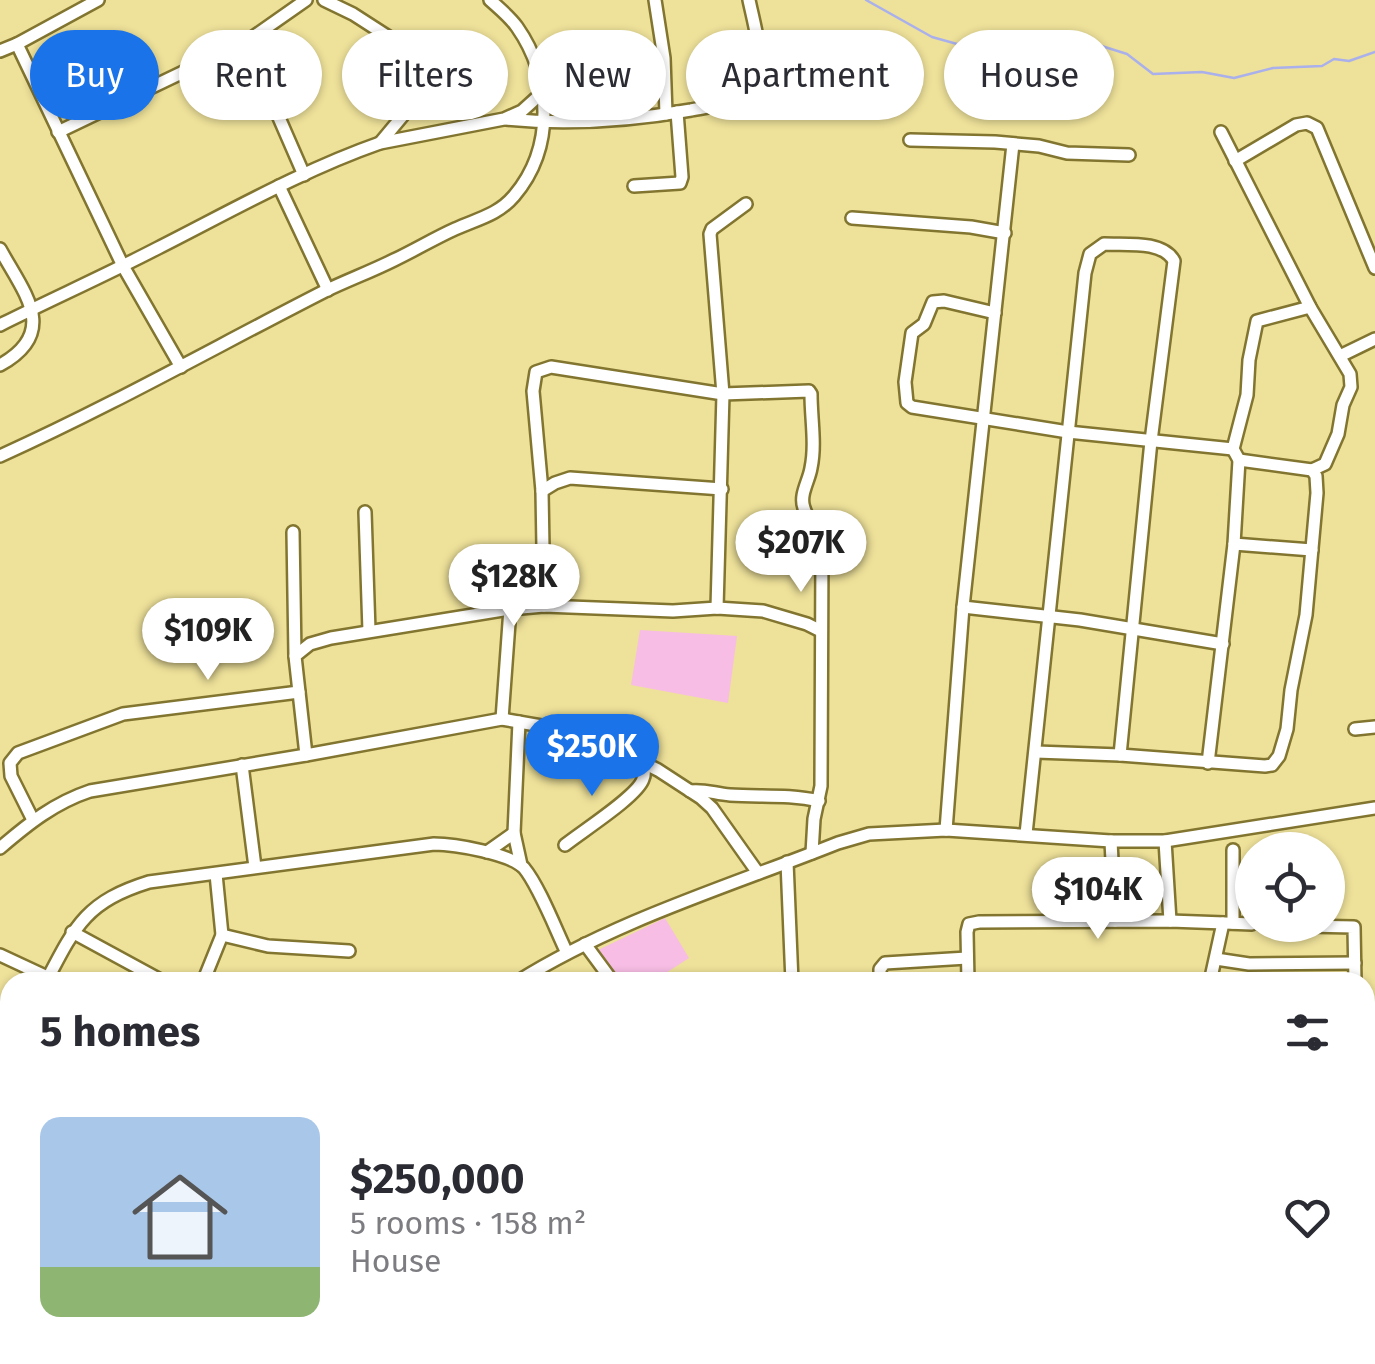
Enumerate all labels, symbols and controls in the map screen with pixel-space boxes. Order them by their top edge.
chip: Buy [30,30,159,120]
chip: Rent [179,30,322,120]
chip: Filters [342,30,508,120]
chip: New [528,30,666,120]
chip: Apartment [686,30,924,120]
chip: House [944,30,1114,120]
pin: $207K [731,510,871,595]
text: $207K [757,523,845,561]
pin: $128K [444,544,584,629]
text: $128K [471,557,557,595]
pin: $109K [138,598,278,683]
text: $109K [164,611,252,649]
pin: $250K [522,714,662,799]
text: $250K [547,727,637,765]
map controls [1235,832,1345,942]
button: locate [1235,832,1345,942]
pin: $104K [1028,857,1168,942]
text: $104K [1054,870,1142,908]
icon: filters [1280,1005,1335,1060]
text: 5 homes [40,1007,200,1057]
text: $250,000 [350,1154,525,1204]
icon: home [120,1157,240,1277]
icon: heart [1280,1190,1335,1245]
text: 5 rooms · 158 m² [350,1204,586,1242]
text: House [350,1242,441,1280]

